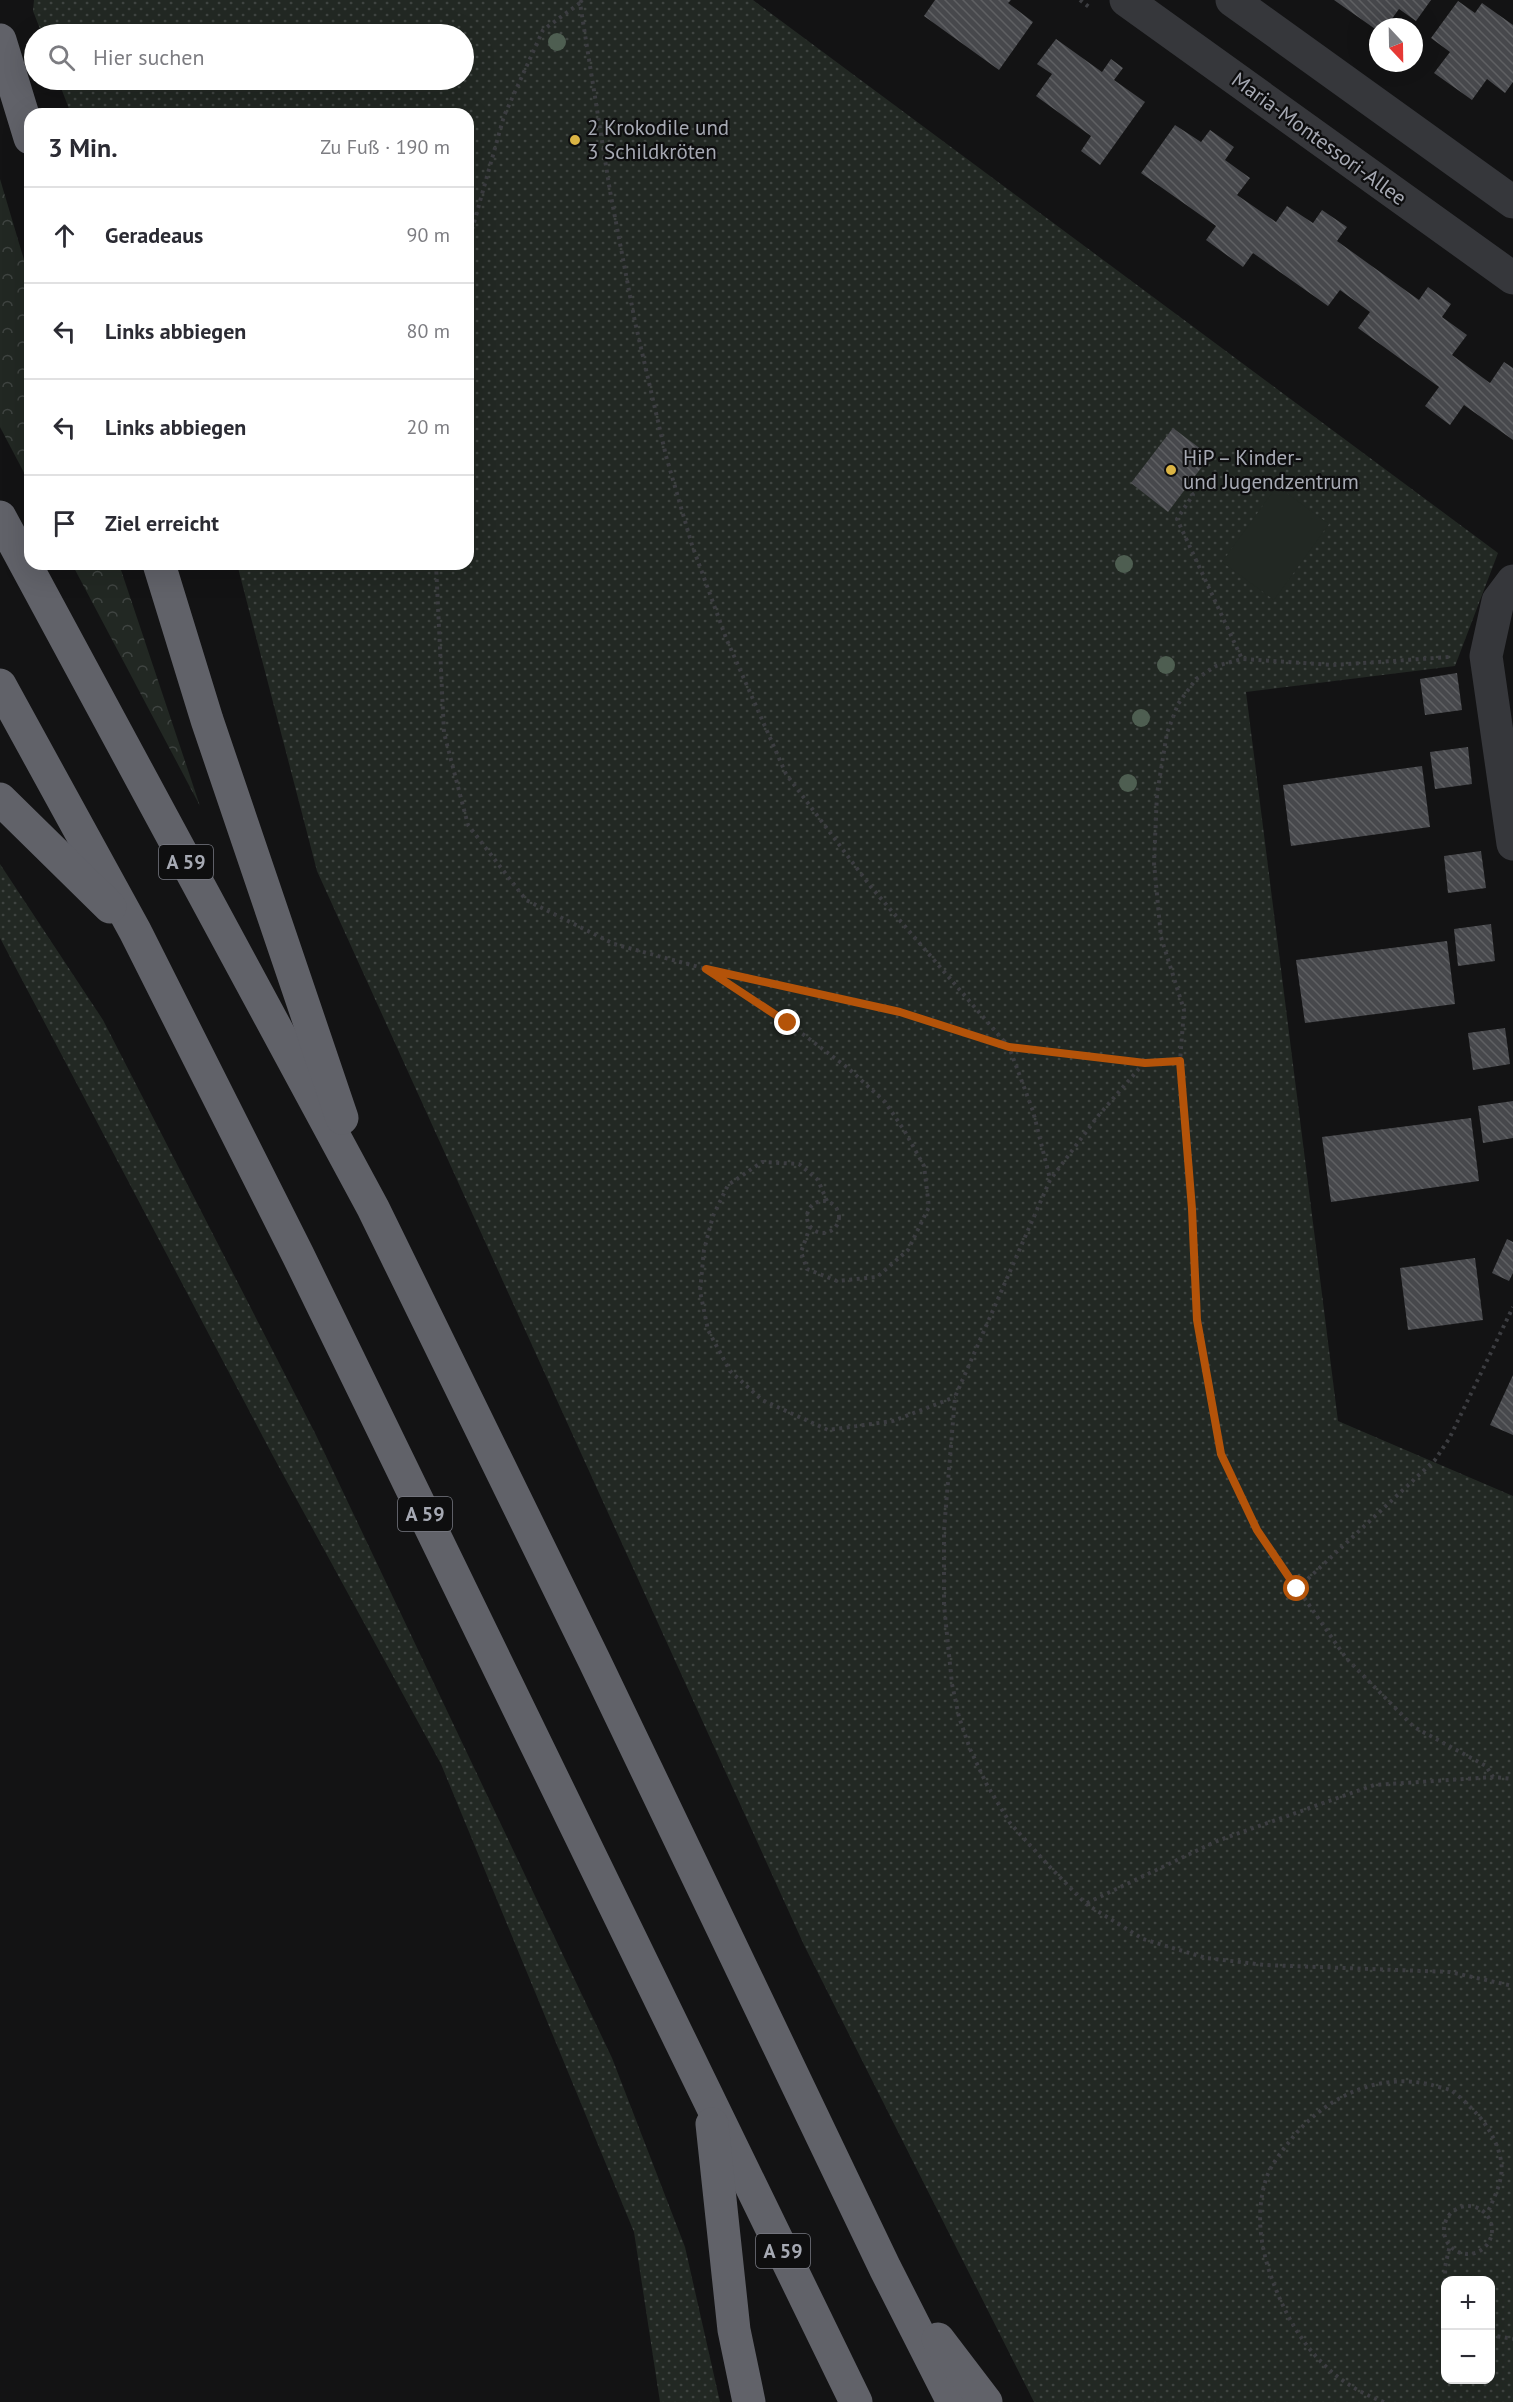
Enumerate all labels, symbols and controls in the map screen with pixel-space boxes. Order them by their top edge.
north arrow [1369,18,1423,72]
search box [24,24,474,90]
icon: search [45,41,78,74]
text: Hier suchen [93,43,205,71]
street label: Maria-Montessori-Allee [1227,66,1412,211]
place label: 2 Krokodile und 3 Schildkröten [587,114,729,165]
text: 3 Min. [48,131,118,164]
marker: 2 Krokodile und 3 Schildkröten [568,133,582,147]
text: Zu Fuß · 190 m [320,134,450,160]
icon: ahead [48,219,81,252]
text: Geradeaus [105,221,203,249]
text: 90 m [407,222,450,248]
icon: left [48,315,81,348]
text: Links abbiegen [105,317,246,345]
text: 80 m [407,318,450,344]
icon: left [48,411,81,444]
text: Links abbiegen [105,413,246,441]
text: 20 m [407,414,450,440]
place label: HiP – Kinder- und Jugendzentrum [1183,444,1359,495]
marker: HiP – Kinder- und Jugendzentrum [1164,463,1178,477]
icon: arrive [48,507,81,540]
text: Ziel erreicht [105,509,219,537]
road number: A 59 [159,845,213,879]
route end [774,1009,800,1035]
road number: A 59 [398,1497,452,1531]
route start [1283,1575,1309,1601]
road number: A 59 [756,2234,810,2268]
map controls [1441,2276,1495,2384]
button: + [1441,2276,1495,2330]
button: − [1441,2330,1495,2384]

